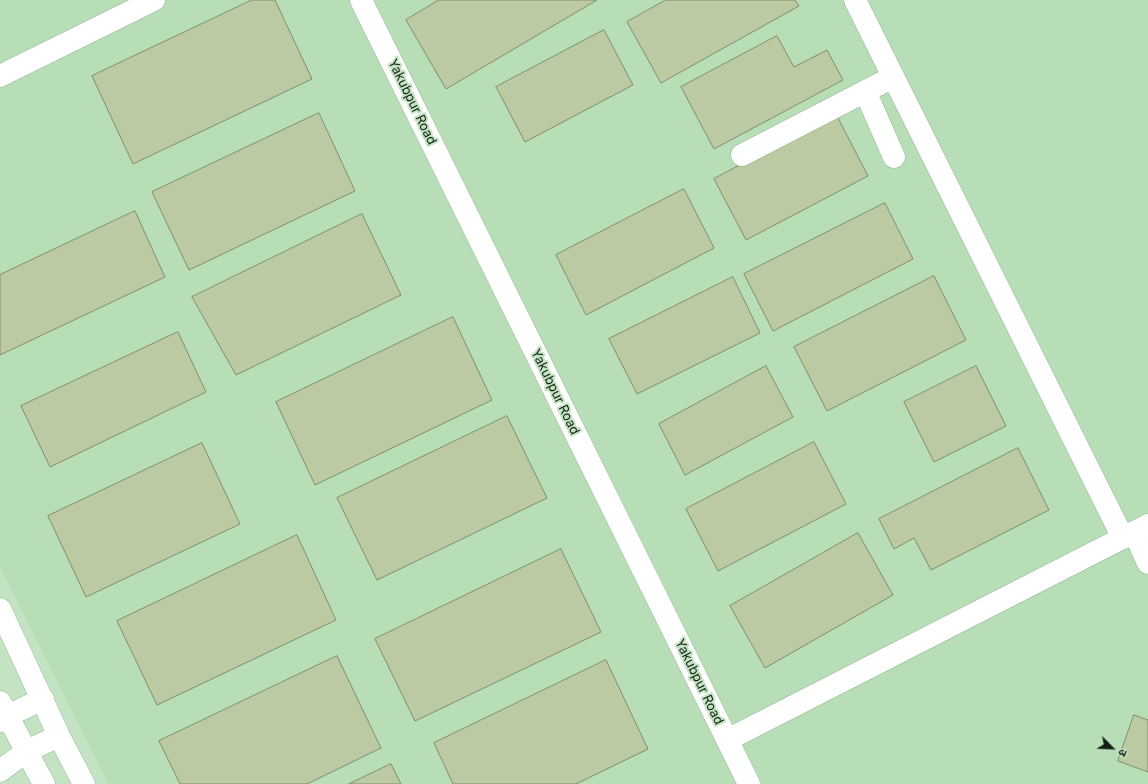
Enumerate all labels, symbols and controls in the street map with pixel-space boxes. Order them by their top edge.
street label: Yakubpur Road [384,57,440,147]
street label: Yakubpur Road [527,347,583,437]
street label: Yakubpur Road [671,637,727,727]
north arrow [1092,728,1132,768]
text: उ [1115,747,1131,759]

